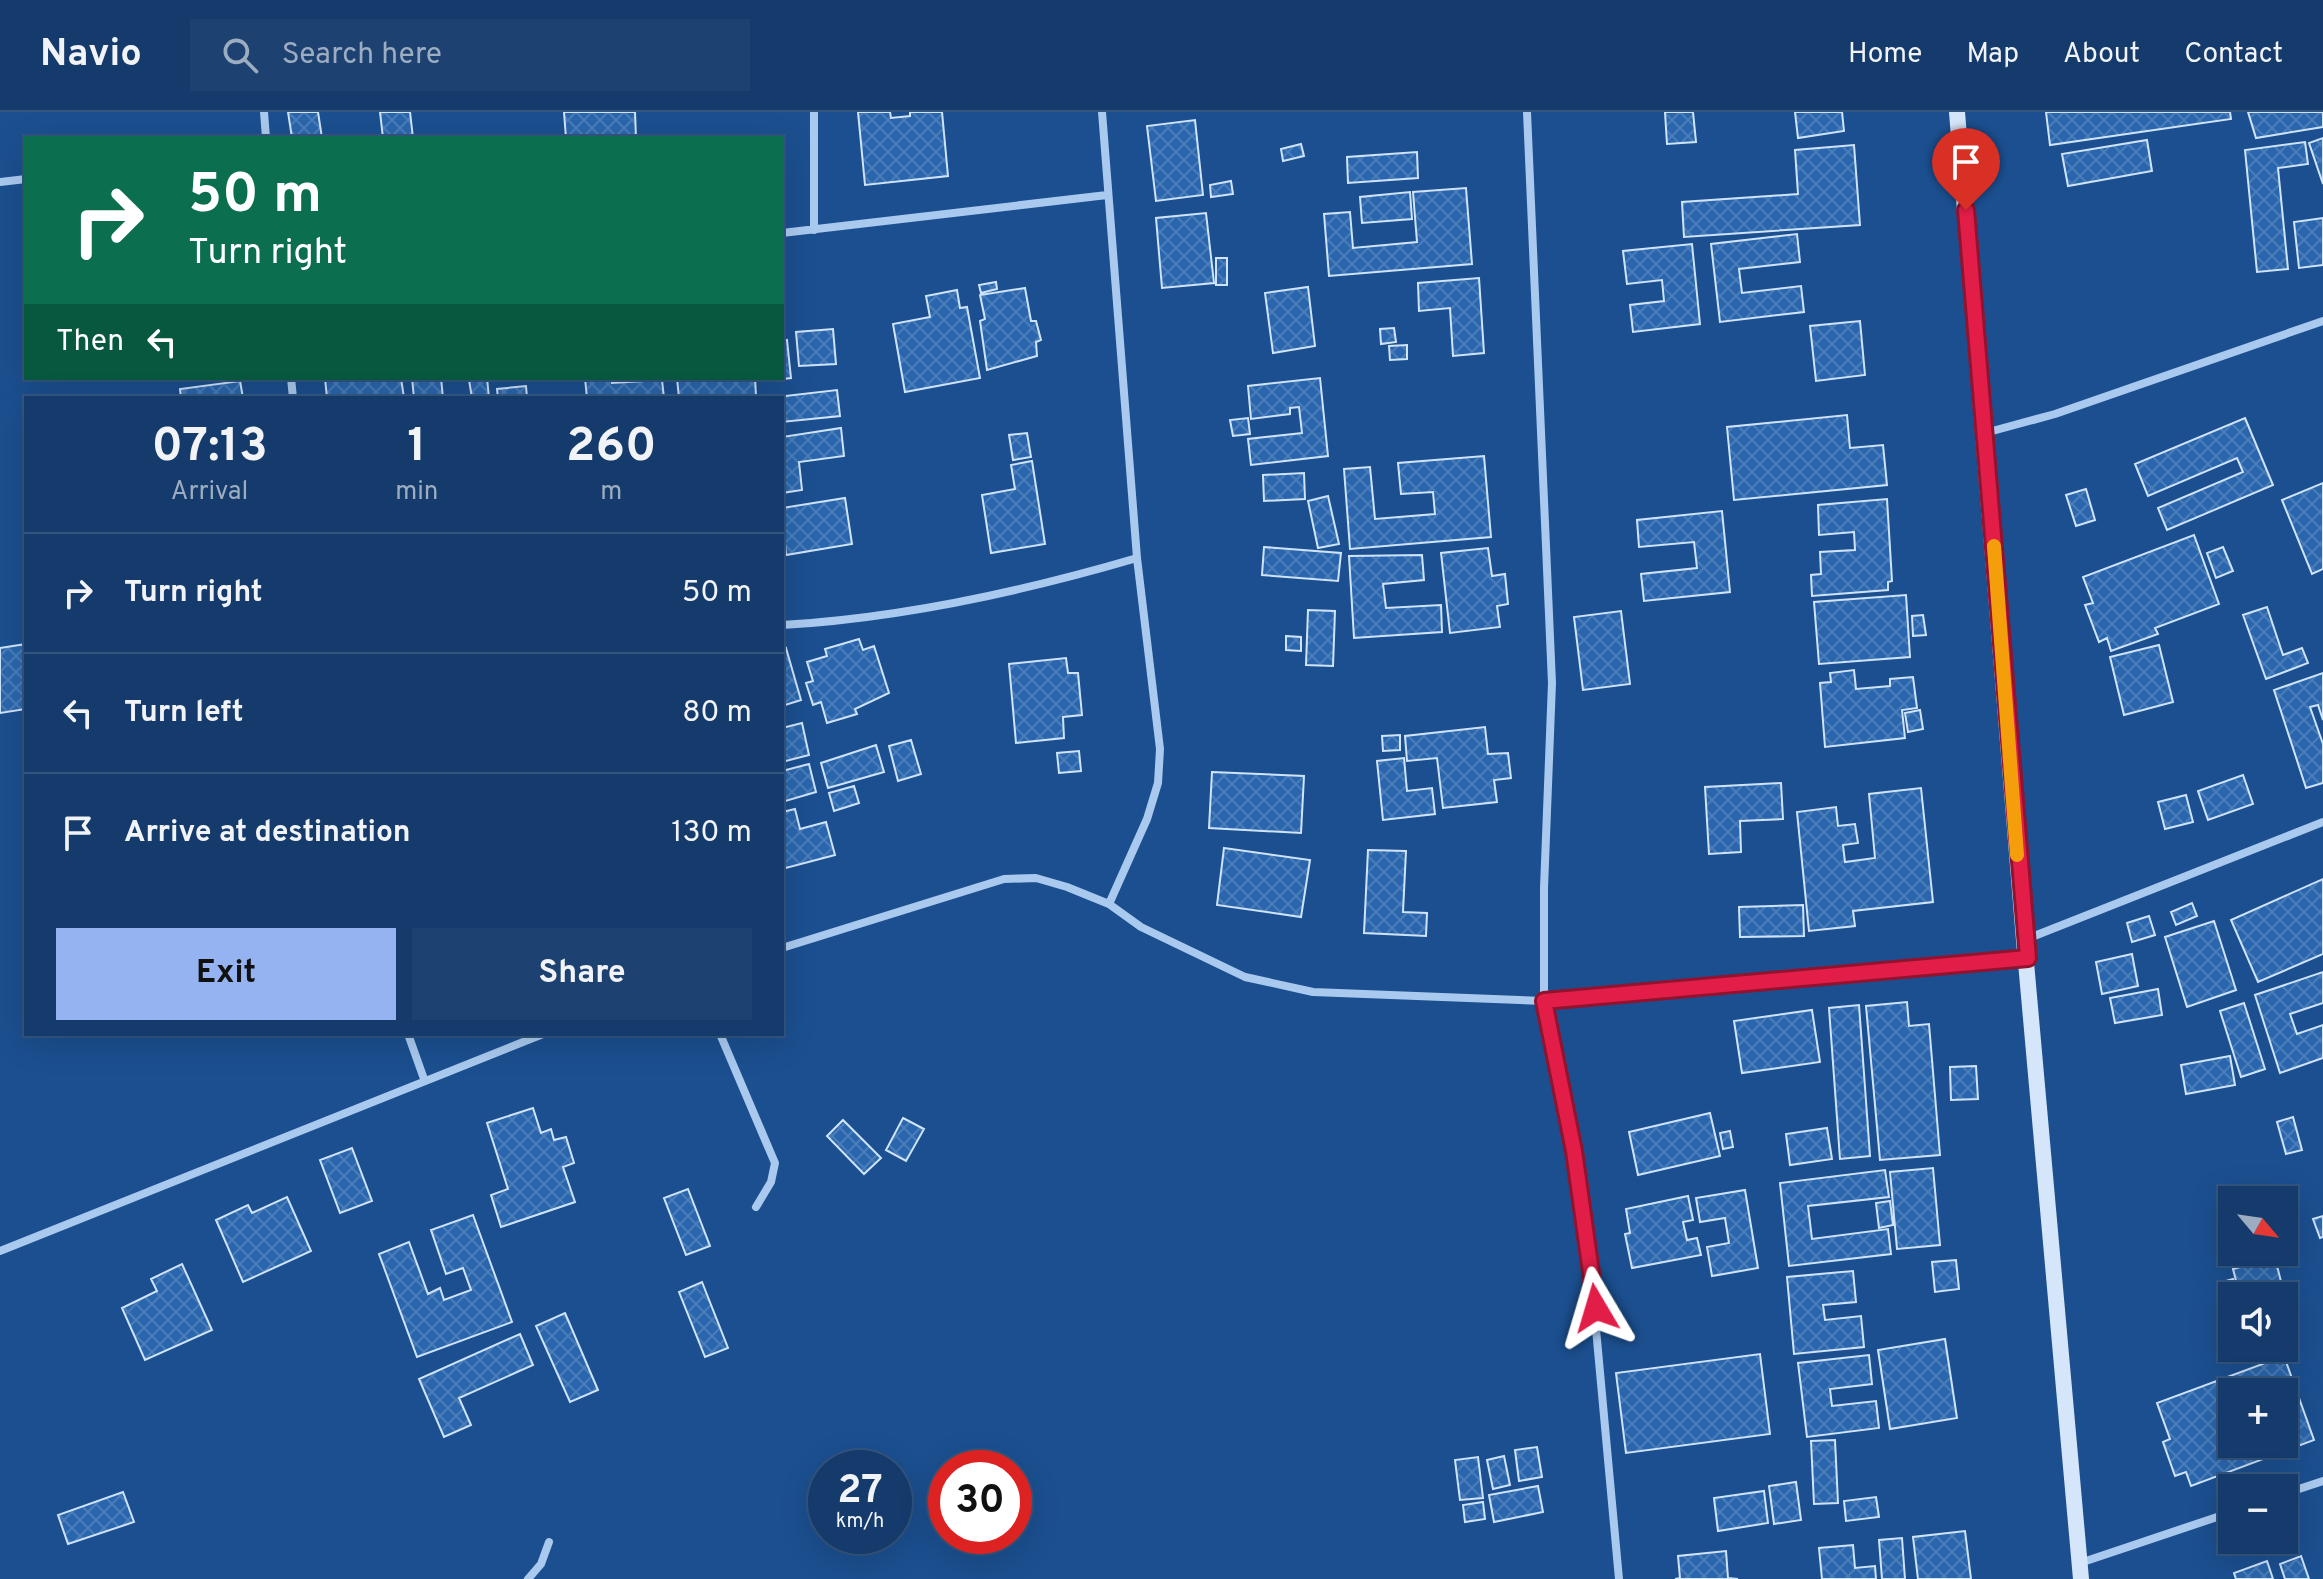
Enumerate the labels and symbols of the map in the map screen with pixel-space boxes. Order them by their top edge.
pin [1932,128,2000,210]
north arrow [2218,1186,2298,1266]
position arrow [1554,1266,1638,1350]
speed limit sign: 30 [928,1450,1032,1554]

